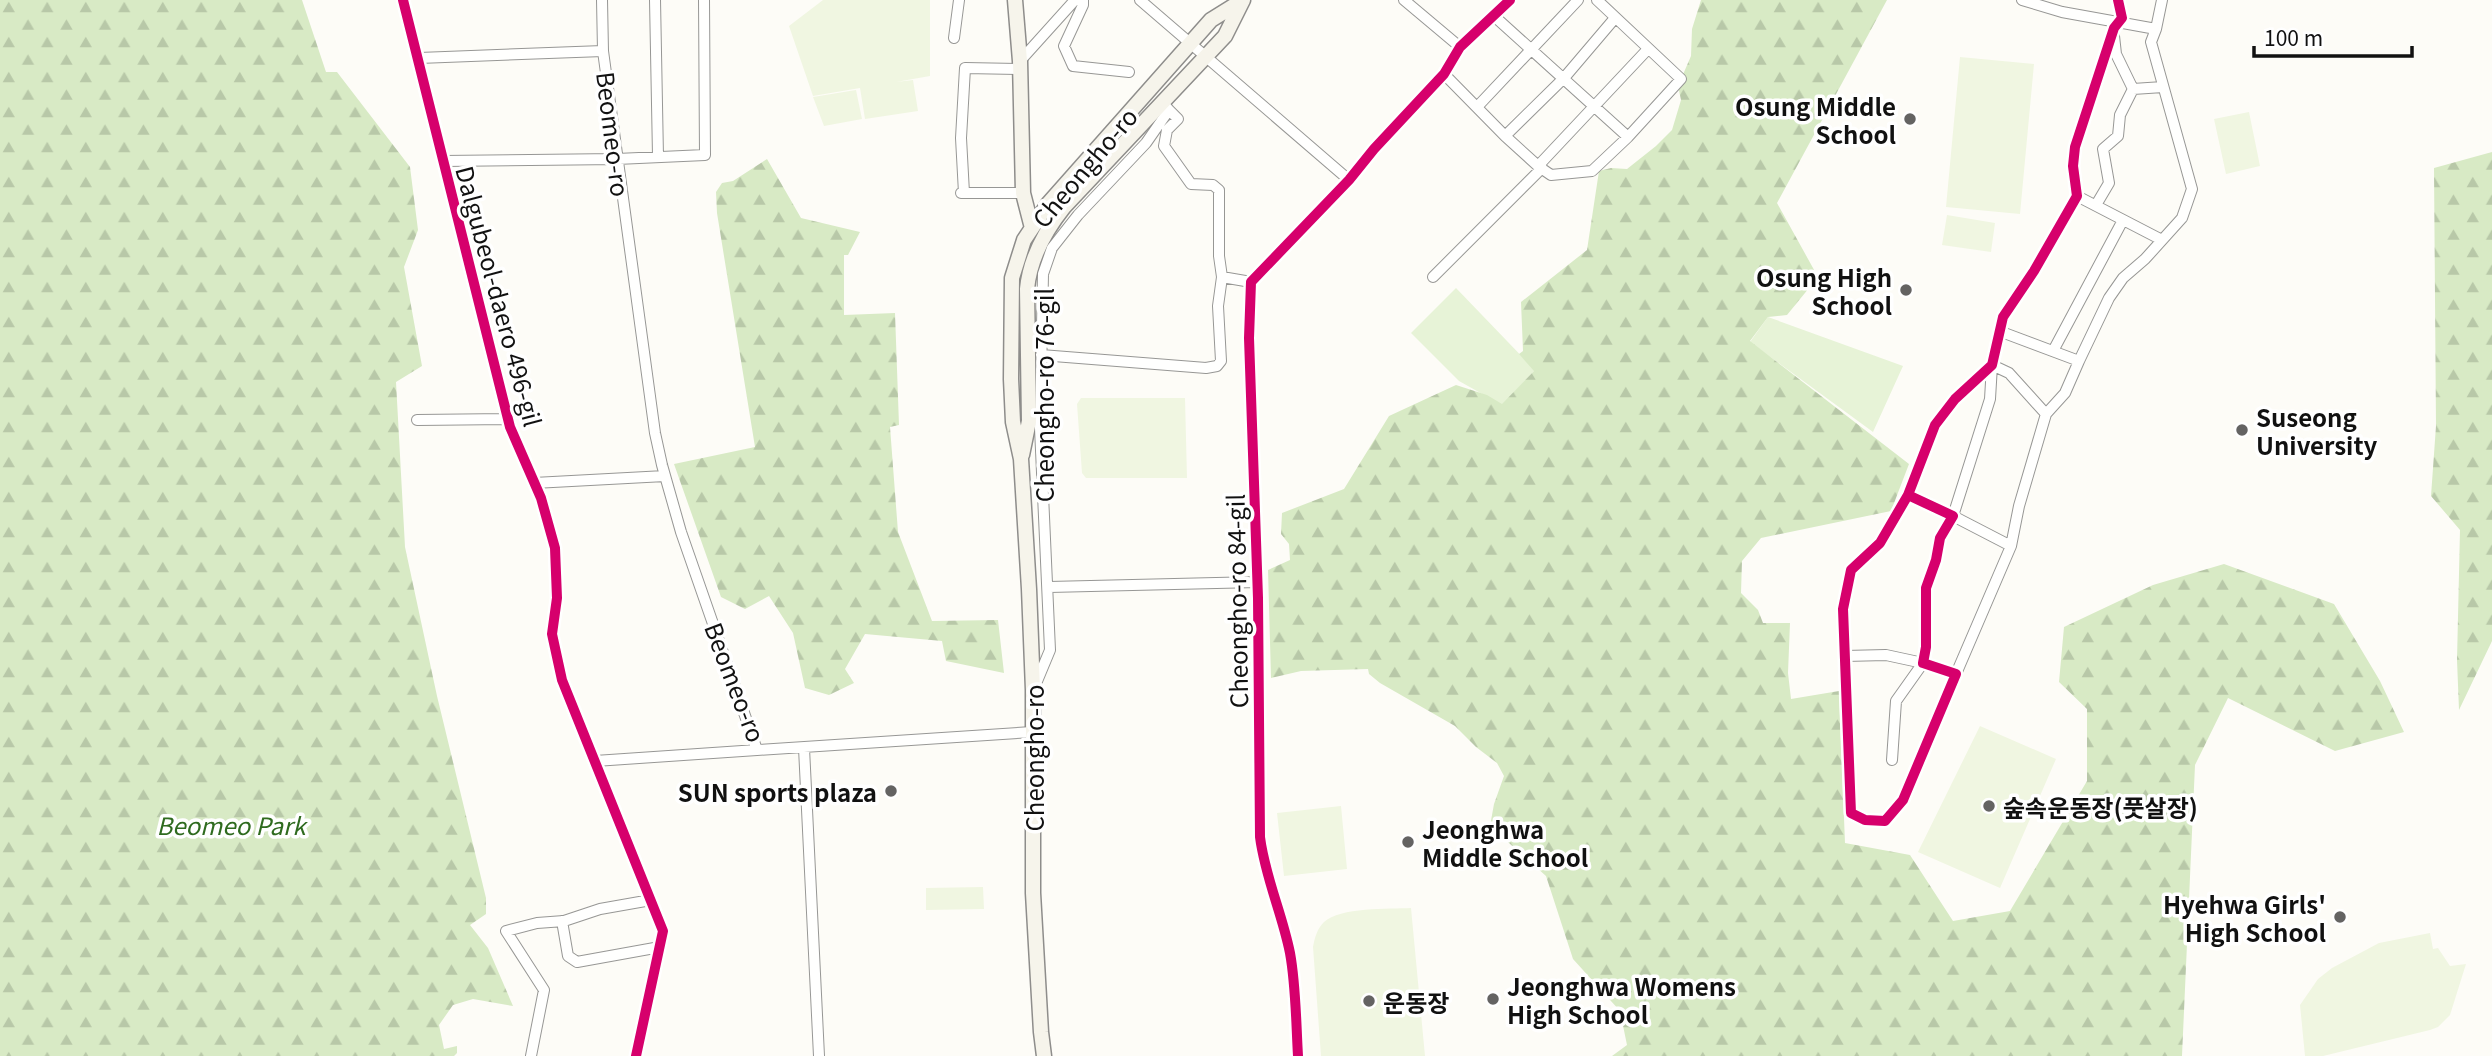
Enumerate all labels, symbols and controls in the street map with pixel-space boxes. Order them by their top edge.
scale bar [2254,14,2412,58]
text: 100 m [2264,22,2323,52]
street label: Beomeo-ro [589,70,639,198]
place label: Osung Middle School [1735,88,1896,151]
street label: Cheongho-ro [1023,99,1145,235]
marker: Osung Middle School [1902,111,1918,127]
street label: Dalgubeol-daero 496-gil [448,162,552,430]
place label: Osung High School [1756,259,1892,322]
marker: Osung High School [1898,282,1914,298]
street label: Cheongho-ro 76-gil [1026,288,1061,502]
place label: Suseong University [2256,399,2377,462]
marker: Suseong University [2234,422,2250,438]
street label: Cheongho-ro 84-gil [1217,494,1255,708]
street label: Beomeo-ro [697,617,775,747]
street label: Cheongho-ro [1016,685,1051,831]
place label: SUN sports plaza [678,774,877,809]
marker: SUN sports plaza [883,783,899,799]
place label: 숲속운동장(풋살장) [2003,789,2198,824]
marker: 숲속운동장(풋살장) [1981,798,1997,814]
park label: Beomeo Park [156,807,308,842]
place label: Jeonghwa Middle School [1422,811,1589,874]
marker: Jeonghwa Middle School [1400,834,1416,850]
place label: Hyehwa Girls' High School [2163,886,2326,949]
marker: Hyehwa Girls' High School [2332,909,2348,925]
place label: Jeonghwa Womens High School [1507,968,1736,1031]
place label: 운동장 [1383,984,1449,1019]
marker: Jeonghwa Womens High School [1485,991,1501,1007]
marker: 운동장 [1361,993,1377,1009]

